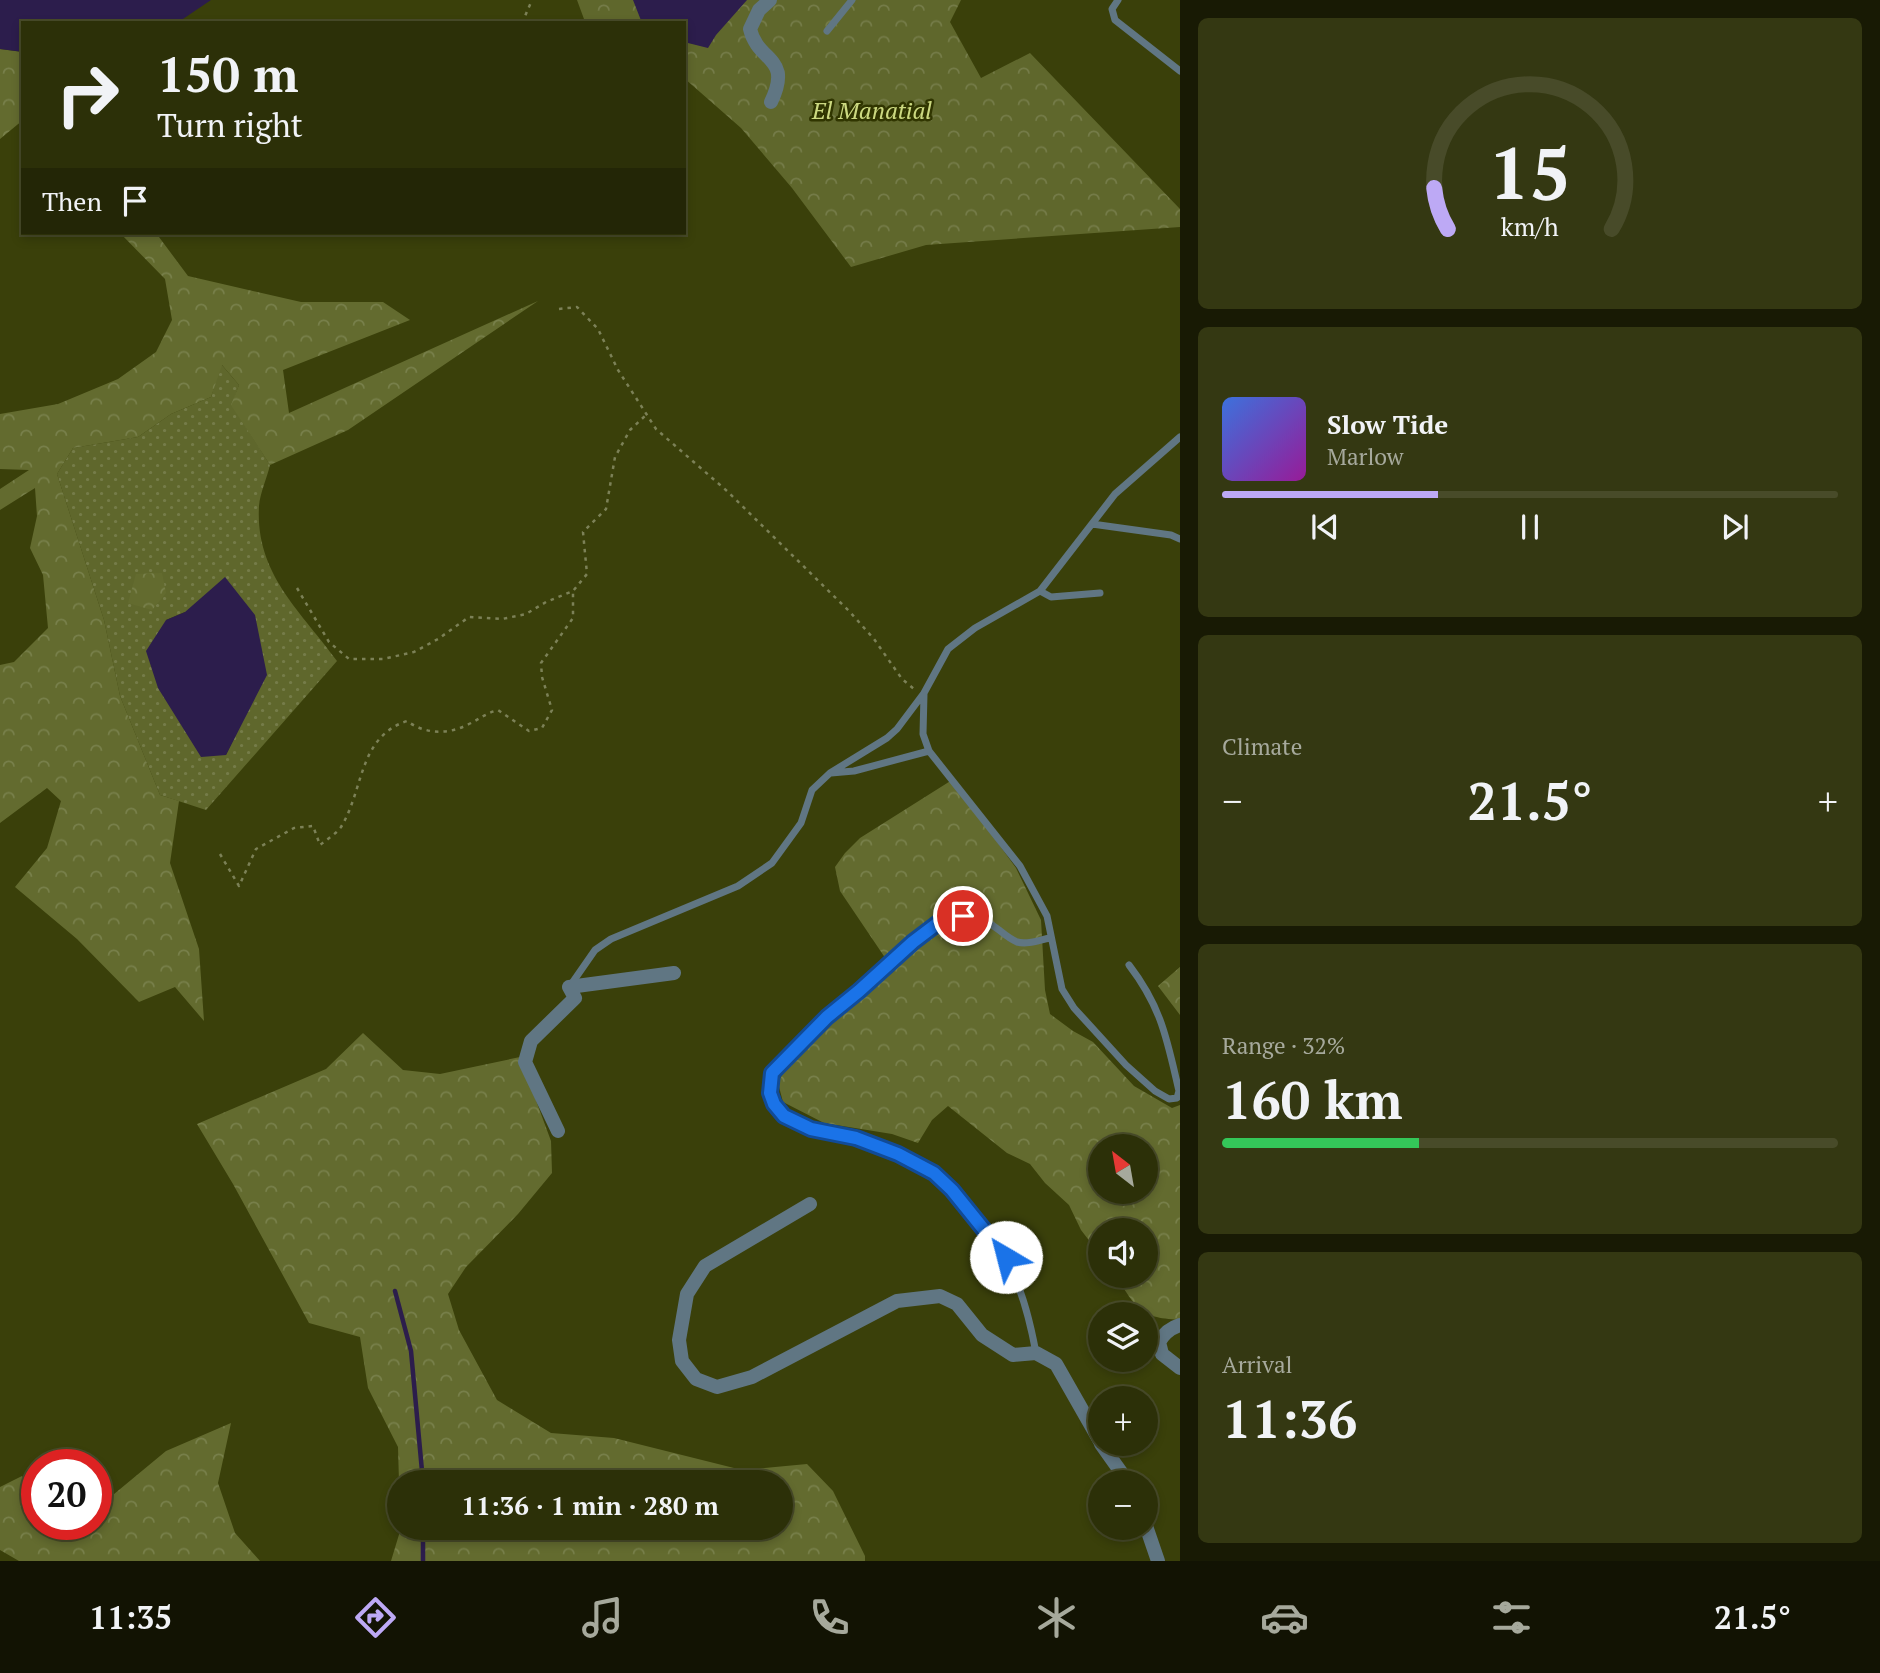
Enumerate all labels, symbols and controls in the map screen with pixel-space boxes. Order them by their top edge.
text: 150 m [157,41,299,106]
icon: right [42,49,133,140]
park label: El Manatial [811,94,932,126]
text: Turn right [157,104,303,146]
text: 15 [1489,124,1571,221]
icon: arrive [116,182,154,220]
text: Then [42,184,102,218]
text: km/h [1501,210,1559,243]
text: Slow Tide [1327,407,1448,441]
text: Marlow [1327,441,1404,472]
icon: previous [1306,508,1344,546]
icon: pause [1511,508,1549,546]
icon: next [1716,508,1754,546]
text: Climate [1222,731,1302,762]
text: 21.5° [1467,766,1593,835]
text: − [1222,776,1242,826]
text: + [1818,776,1838,826]
pin [933,886,993,946]
icon: arrive [944,897,982,935]
text: Range · 32% [1222,1030,1345,1061]
text: 160 km [1222,1065,1403,1134]
north arrow [1088,1134,1158,1204]
map controls [1088,1134,1158,1540]
button: sound [1088,1218,1158,1288]
position arrow [969,1220,1043,1294]
button: layers [1088,1302,1158,1372]
text: Arrival [1222,1349,1293,1380]
text: 11:36 [1222,1384,1357,1453]
button: + [1088,1386,1158,1456]
speed limit sign: 20 [21,1449,112,1540]
button: − [1088,1470,1158,1540]
text: 11:36 · 1 min · 280 m [461,1488,719,1522]
icon: directions [351,1593,400,1642]
icon: music [578,1593,627,1642]
icon: phone [805,1593,854,1642]
icon: climate [1032,1593,1081,1642]
icon: car [1260,1593,1309,1642]
icon: filters [1487,1593,1536,1642]
text: 11:35 [89,1596,172,1638]
text: 21.5° [1714,1596,1791,1638]

